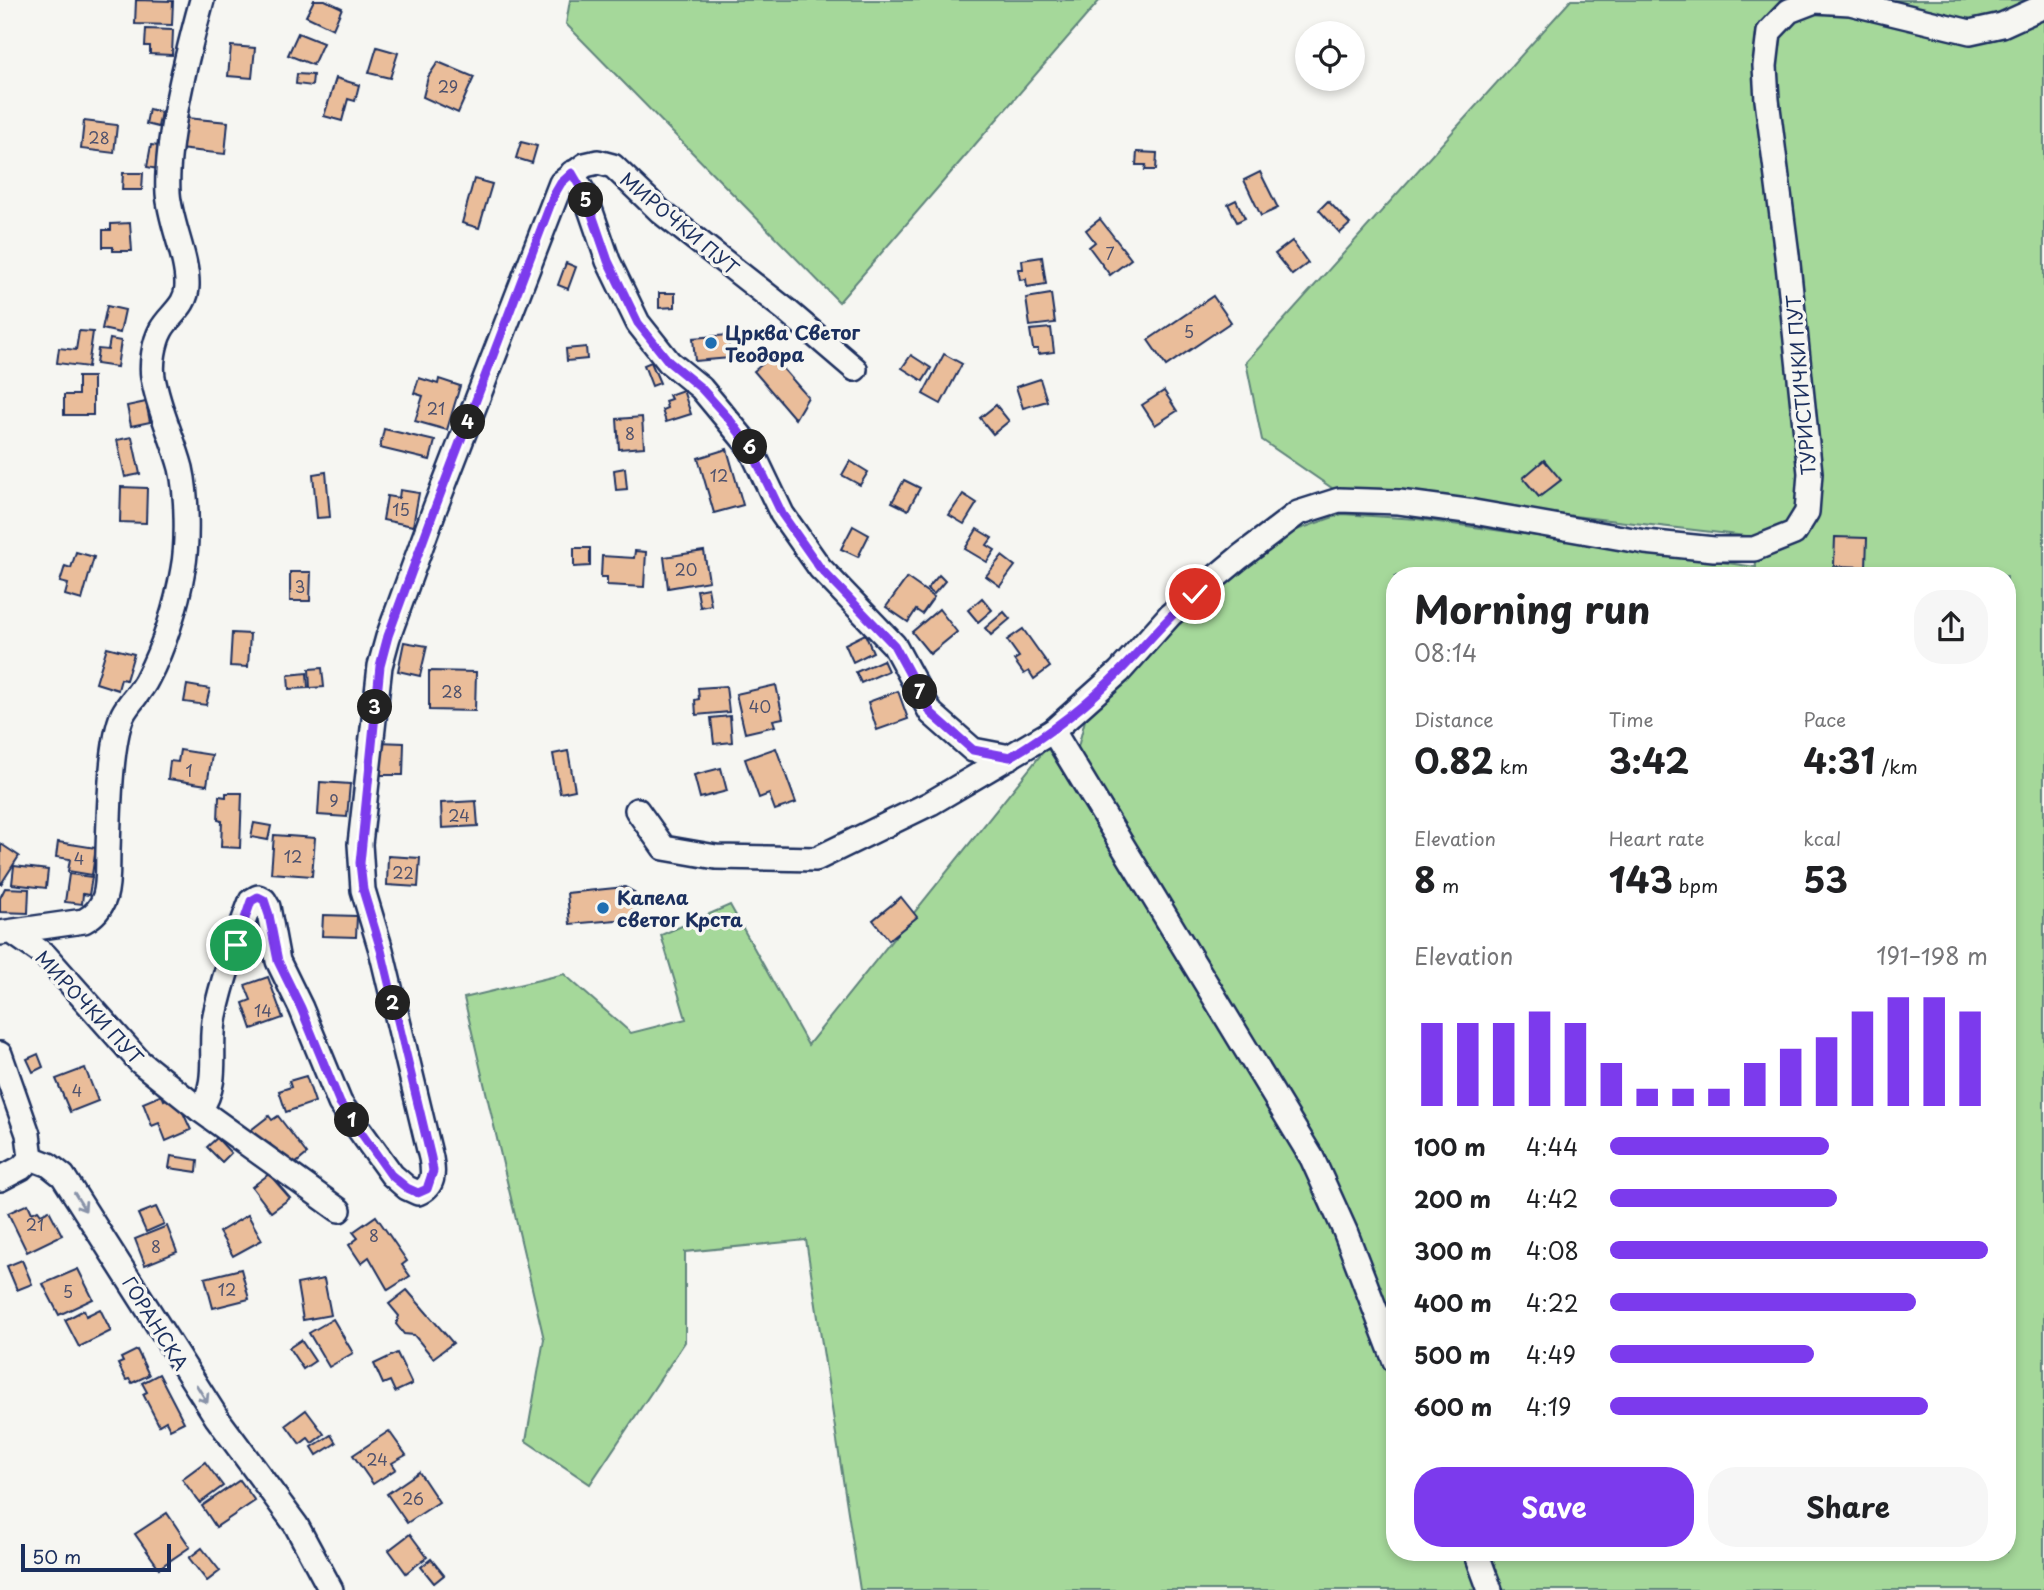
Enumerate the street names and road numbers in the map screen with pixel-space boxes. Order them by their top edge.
street label: МИРОЧКИ ПУТ [615,165,745,281]
street label: ТУРИСТИЧКИ ПУТ [1778,294,1822,476]
street label: МИРОЧКИ ПУТ [30,944,151,1070]
street label: ГОРАНСКА [116,1271,196,1375]

